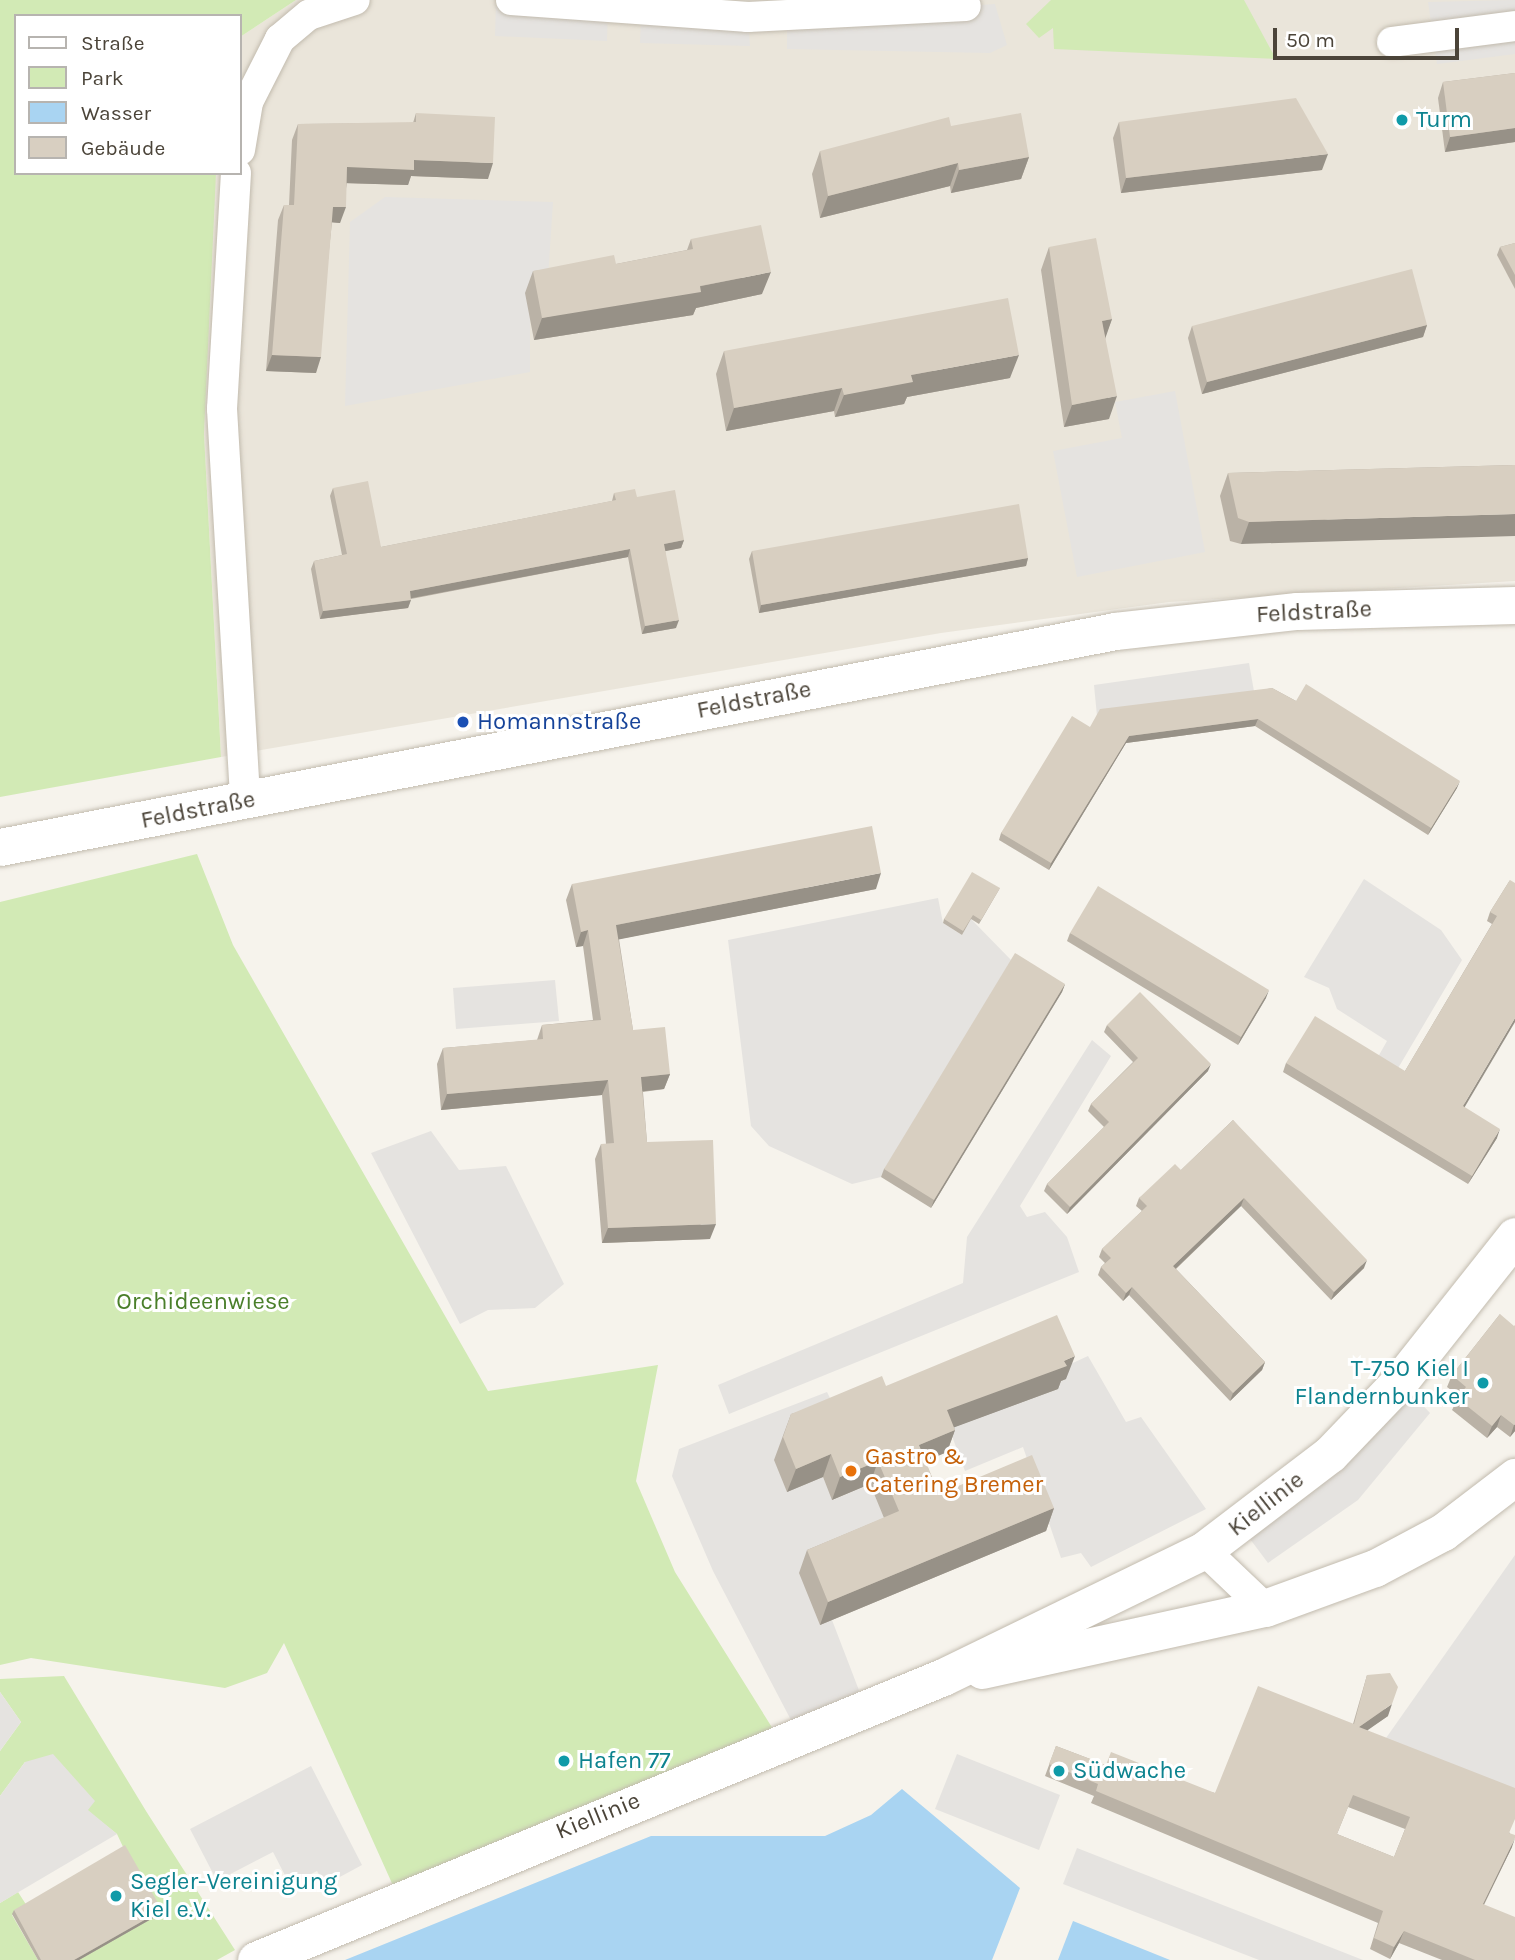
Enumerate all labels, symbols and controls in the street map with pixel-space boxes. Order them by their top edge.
legend [14,14,242,175]
scale bar [1277,14,1462,58]
text: 50 m [1286,28,1335,52]
text: Straße [81,31,144,55]
text: Park [81,66,124,90]
text: Wasser [81,101,151,125]
place label: Turm [1416,106,1472,134]
marker: Turm [1394,112,1410,128]
text: Gebäude [81,136,165,160]
street label: Feldstraße [1255,595,1373,629]
street label: Feldstraße [694,675,814,725]
place label: Homannstraße [477,708,641,736]
marker: Homannstraße [455,714,471,730]
street label: Feldstraße [138,785,258,835]
park label: Orchideenwiese [116,1288,290,1316]
place label: T-750 Kiel I Flandernbunker [1295,1355,1469,1411]
marker: T-750 Kiel I Flandernbunker [1475,1375,1491,1391]
place label: Gastro & Catering Bremer [865,1443,1043,1499]
marker: Gastro & Catering Bremer [843,1463,859,1479]
street label: Kiellinie [1222,1465,1310,1543]
place label: Hafen 77 [578,1747,671,1775]
marker: Hafen 77 [556,1753,572,1769]
place label: Südwache [1073,1757,1186,1785]
marker: Südwache [1051,1763,1067,1779]
street label: Kiellinie [552,1786,644,1846]
place label: Segler-Vereinigung Kiel e.V. [130,1868,337,1924]
marker: Segler-Vereinigung Kiel e.V. [108,1888,124,1904]

